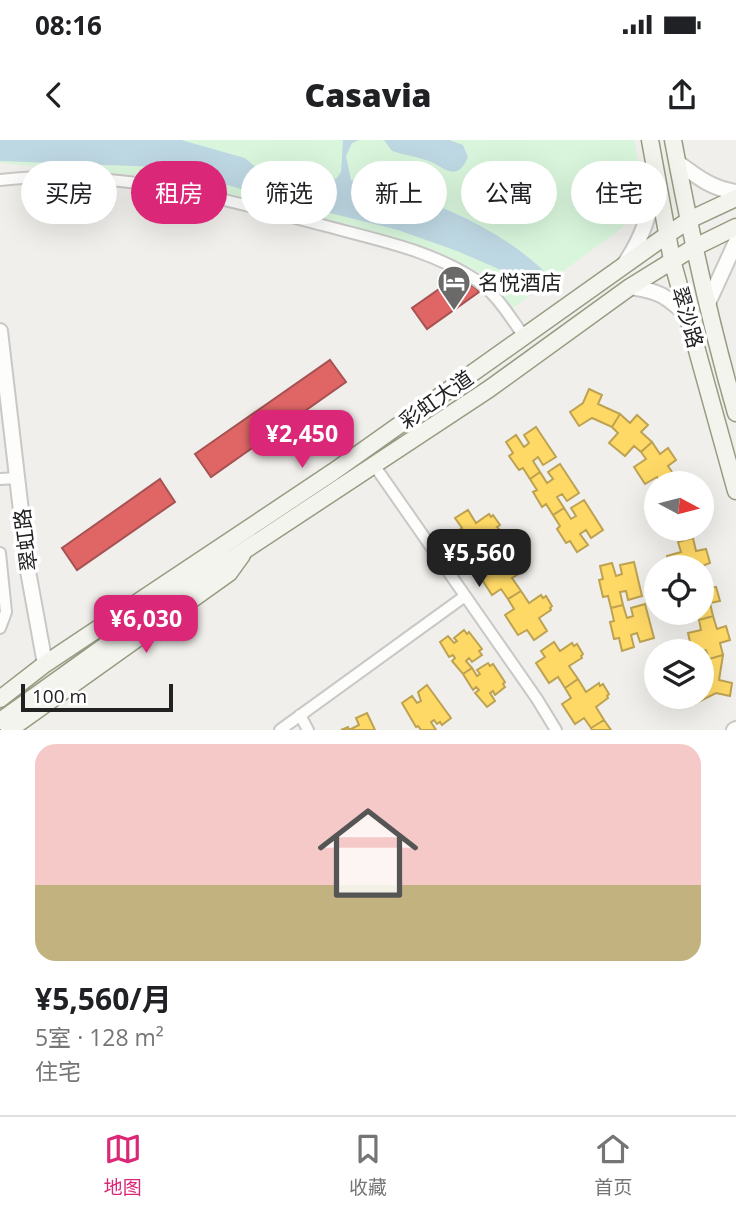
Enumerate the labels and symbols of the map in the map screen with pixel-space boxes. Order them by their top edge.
hotel icon: 名悦酒店 [435,263,473,312]
place label: 名悦酒店 [478,268,562,296]
street label: 翠沙路 [666,283,710,351]
street label: 彩虹大道 [394,363,478,435]
pin: ¥2,450 [245,410,359,470]
north arrow [644,471,714,541]
street label: 翠虹路 [7,507,43,573]
pin: ¥5,560 [422,530,536,589]
pin: ¥6,030 [89,596,203,655]
scale bar [21,681,173,713]

